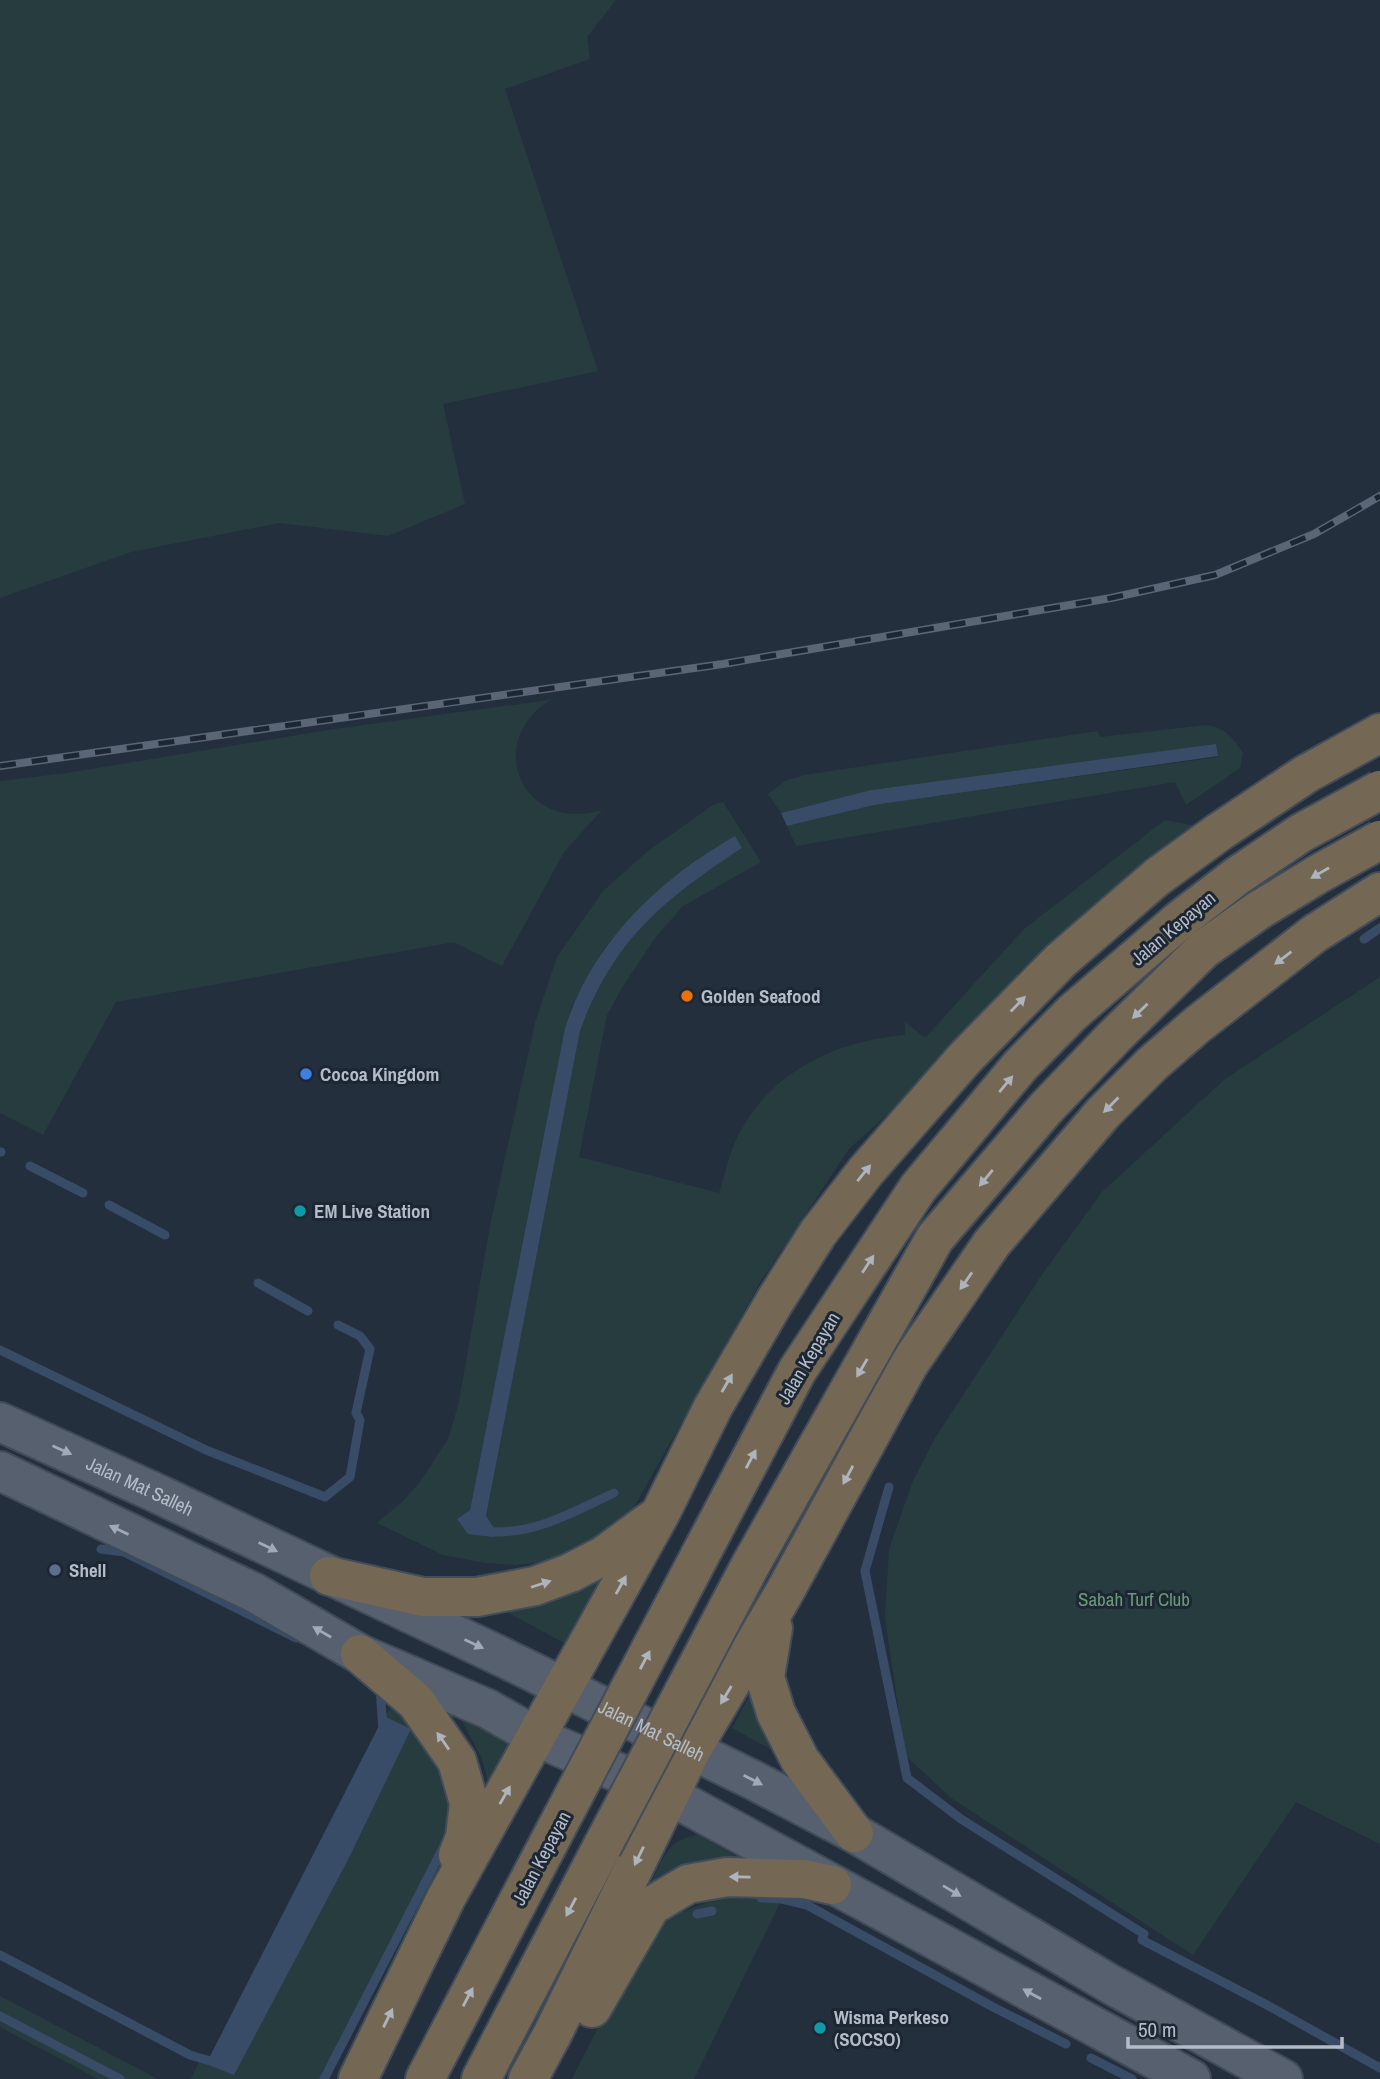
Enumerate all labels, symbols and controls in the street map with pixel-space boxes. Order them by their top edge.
one-way arrow [1310,867,1330,879]
street label: Jalan Kepayan [1125,885,1221,971]
one-way arrow [1275,950,1293,965]
place label: Golden Seafood [701,983,820,1009]
marker: Golden Seafood [679,988,695,1004]
one-way arrow [1009,996,1026,1013]
one-way arrow [1132,1002,1149,1019]
place label: Cocoa Kingdom [320,1061,439,1087]
marker: Cocoa Kingdom [298,1066,314,1082]
one-way arrow [998,1075,1013,1092]
one-way arrow [1102,1097,1119,1114]
one-way arrow [857,1164,872,1182]
one-way arrow [979,1169,994,1187]
place label: EM Live Station [314,1198,430,1224]
marker: EM Live Station [292,1203,308,1219]
one-way arrow [861,1254,874,1274]
one-way arrow [959,1272,973,1290]
street label: Jalan Kepayan [770,1307,846,1409]
one-way arrow [856,1358,868,1377]
one-way arrow [720,1374,733,1393]
one-way arrow [52,1444,72,1456]
one-way arrow [745,1449,757,1469]
street label: Jalan Mat Salleh [82,1450,198,1522]
one-way arrow [843,1465,854,1485]
one-way arrow [109,1524,129,1536]
one-way arrow [258,1542,278,1553]
place label: Shell [69,1557,106,1583]
marker: Shell [47,1562,63,1578]
one-way arrow [615,1575,627,1594]
one-way arrow [530,1578,551,1589]
park label: Sabah Turf Club [1078,1586,1190,1612]
one-way arrow [313,1626,332,1638]
one-way arrow [464,1638,484,1650]
one-way arrow [639,1650,651,1670]
one-way arrow [720,1685,732,1704]
street label: Jalan Mat Salleh [594,1693,709,1767]
one-way arrow [436,1732,450,1750]
one-way arrow [743,1774,763,1786]
one-way arrow [499,1785,511,1805]
street label: Jalan Kepayan [505,1806,577,1910]
one-way arrow [634,1846,645,1866]
one-way arrow [729,1871,751,1883]
one-way arrow [942,1884,961,1897]
one-way arrow [565,1898,577,1918]
one-way arrow [463,1987,474,2007]
one-way arrow [1022,1988,1042,2000]
place label: Wisma Perkeso (SOCSO) [834,2004,949,2052]
scale bar [1128,2006,1342,2050]
one-way arrow [382,2008,393,2028]
text: 50 m [1138,2015,1176,2044]
marker: Wisma Perkeso (SOCSO) [812,2020,828,2036]

